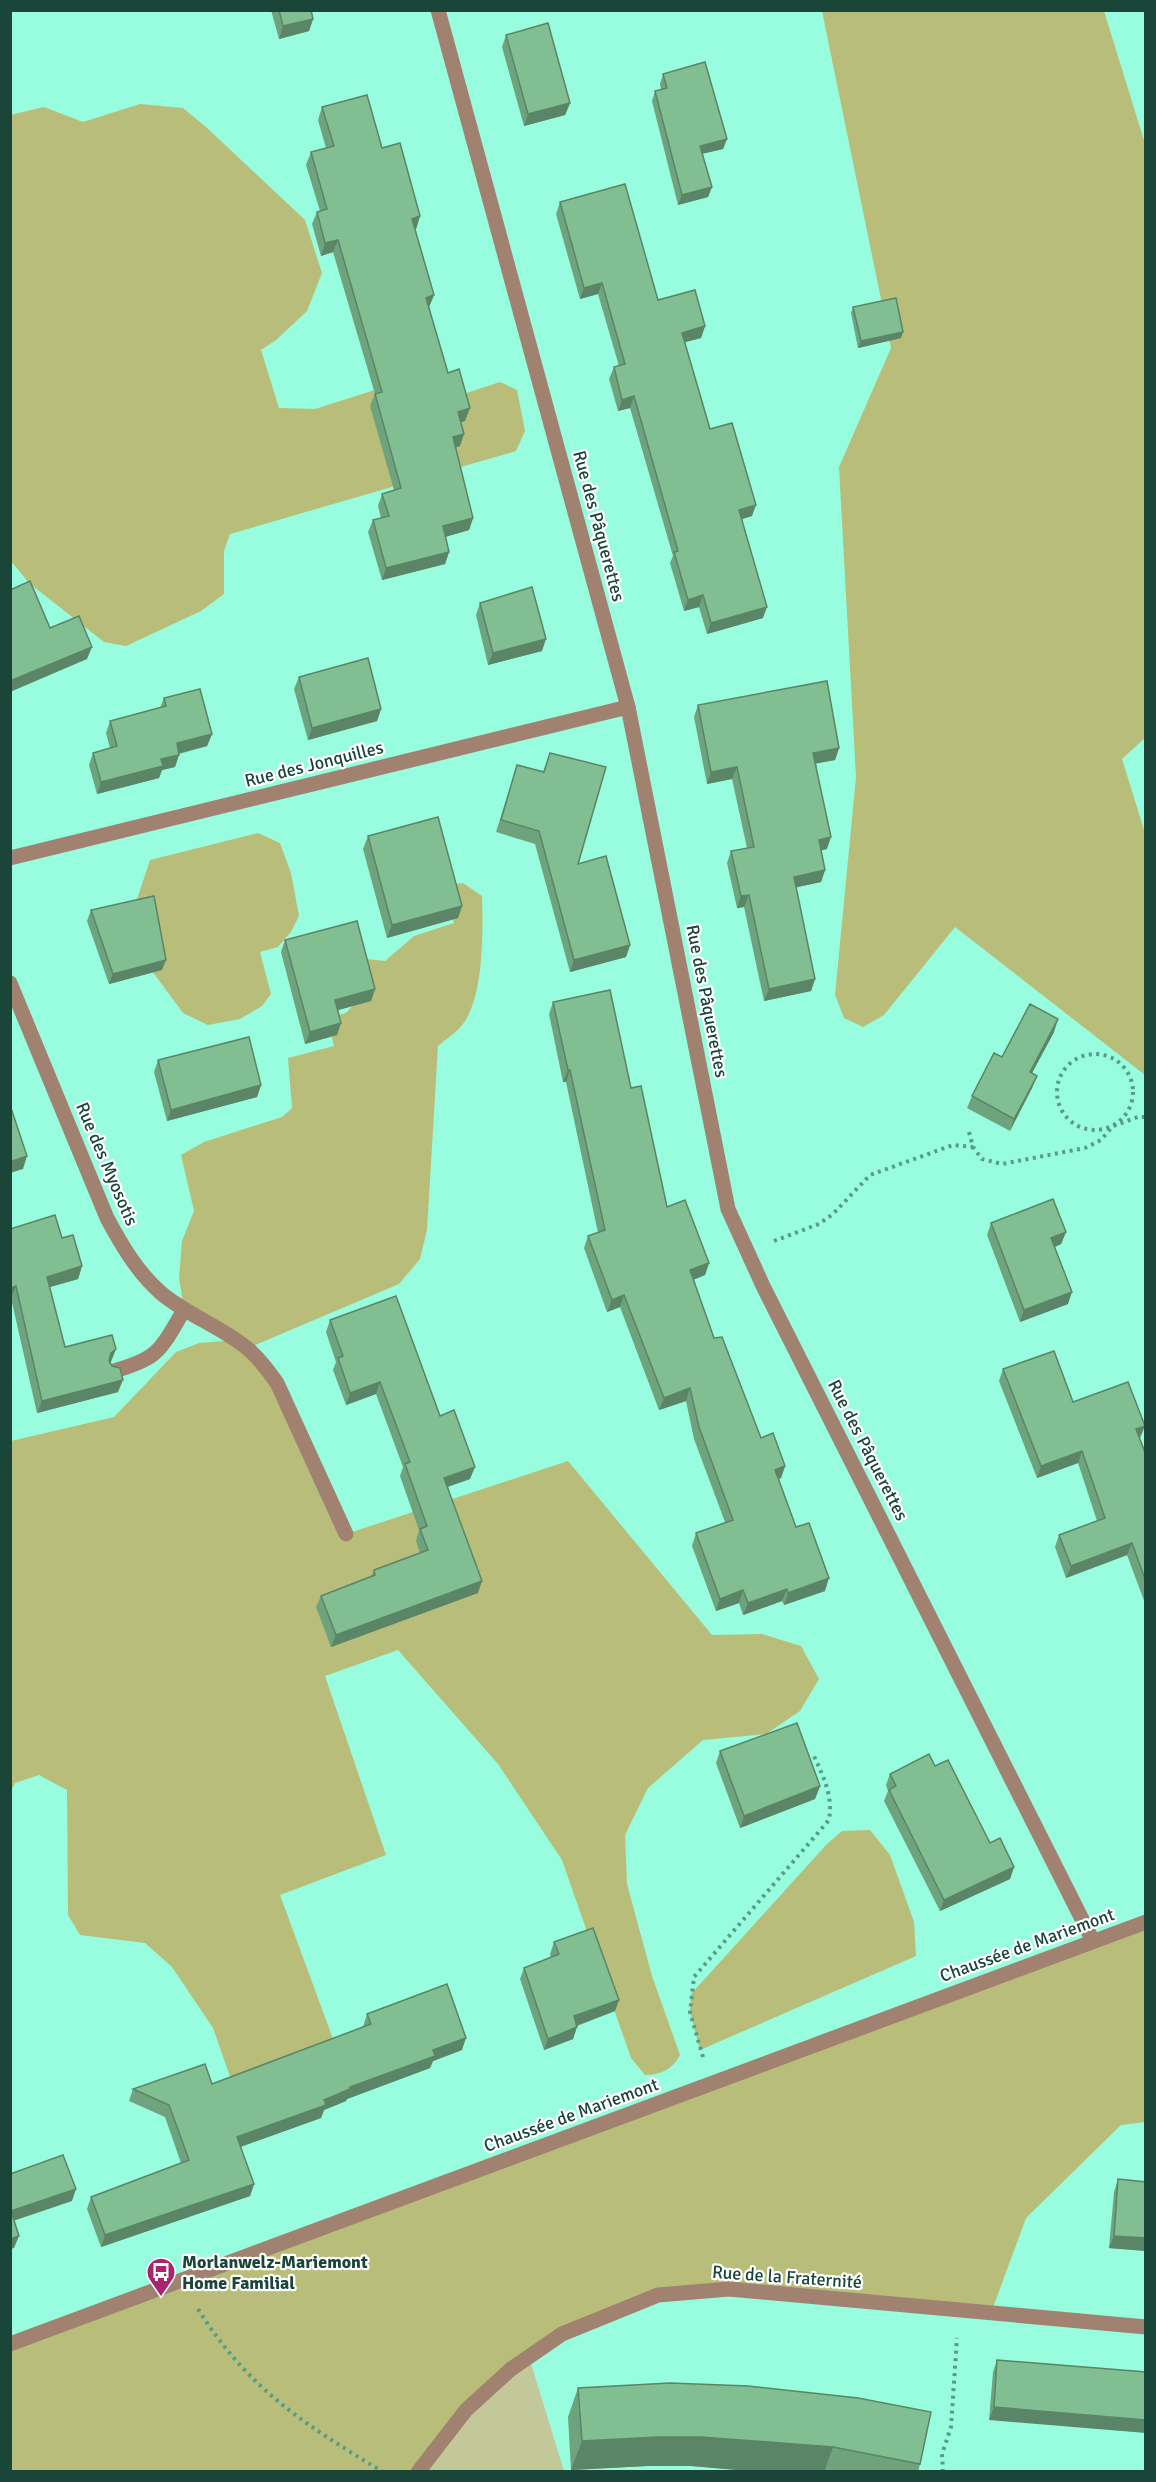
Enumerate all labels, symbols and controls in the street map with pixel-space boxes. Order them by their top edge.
street label: Rue des Pâquerettes [568,448,630,604]
street label: Rue des Jonquilles [242,736,386,792]
street label: Rue des Pâquerettes [681,923,733,1079]
street label: Rue des Myosotis [71,1099,143,1229]
street label: Rue des Pâquerettes [823,1376,913,1524]
street label: Chaussée de Mariemont [937,1903,1117,1987]
street label: Chaussée de Mariemont [481,2073,661,2157]
place label: Morlanwelz-Mariemont Home Familial [182,2251,368,2294]
bus stop icon: Morlanwelz-Mariemont Home Familial [145,2256,177,2298]
street label: Rue de la Fraternité [711,2261,863,2293]

